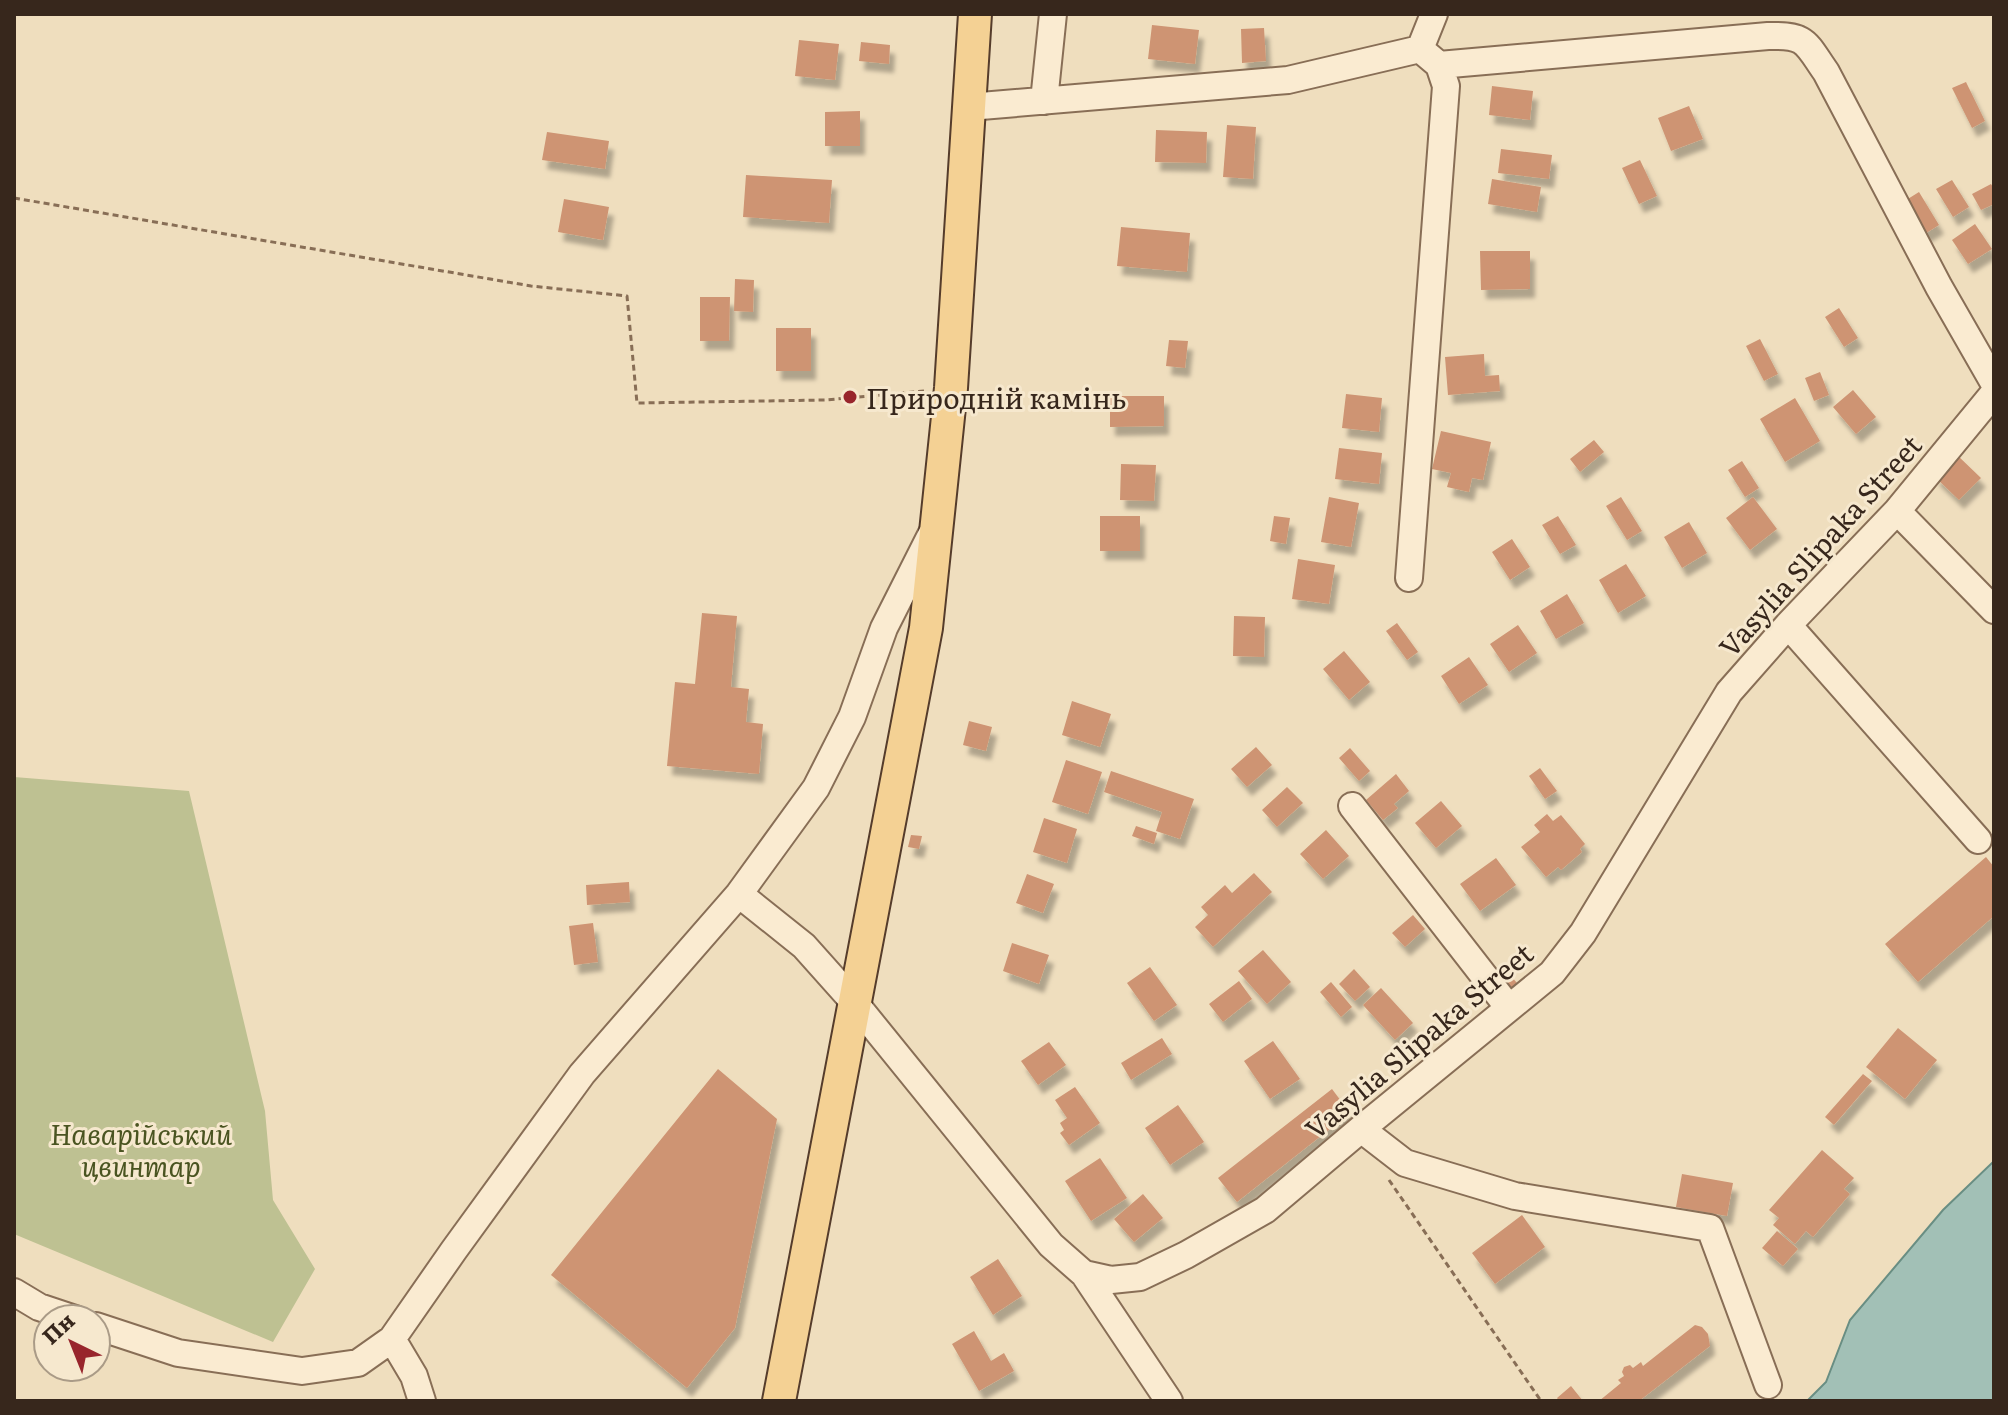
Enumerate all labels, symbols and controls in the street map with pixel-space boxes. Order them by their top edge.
place label: Природній камінь [866,376,1126,418]
marker: Природній камінь [841,388,859,406]
street label: Vasylia Slipaka Street [1708,424,1931,665]
street label: Vasylia Slipaka Street [1295,931,1542,1148]
park label: Наварійський цвинтар [50,1112,233,1186]
north arrow [32,1303,112,1383]
text: Пн [34,1304,81,1351]

